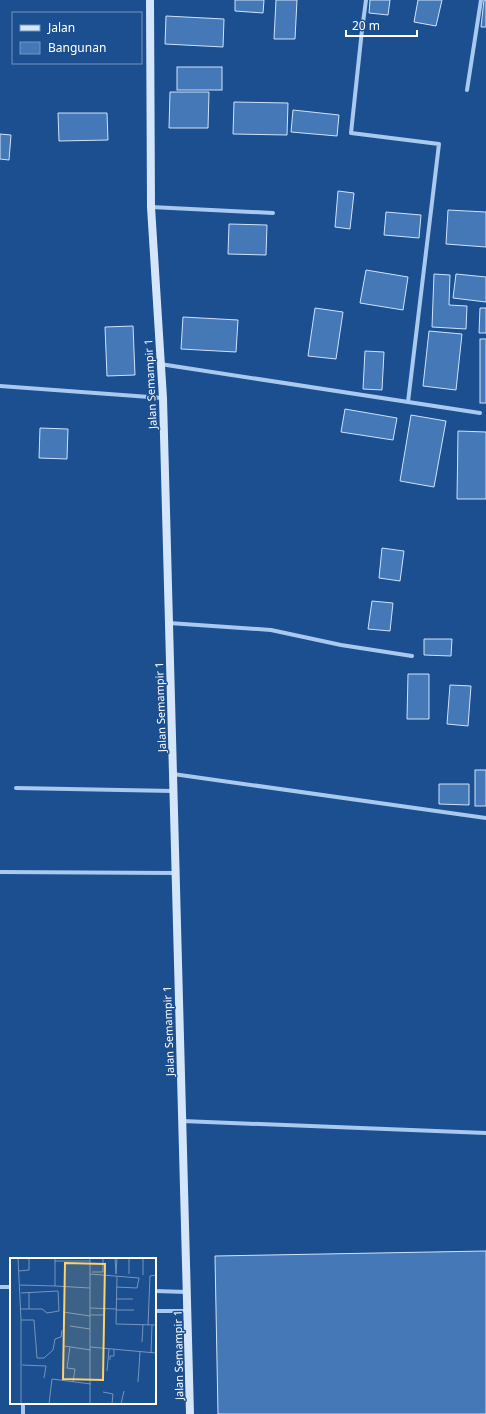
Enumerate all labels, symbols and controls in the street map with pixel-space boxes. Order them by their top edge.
legend [12,12,142,64]
scale bar [346,12,417,38]
text: 20 m [352,17,380,34]
text: Jalan [47,19,75,36]
text: Bangunan [48,39,106,56]
street label: Jalan Semampir 1 [140,339,160,430]
street label: Jalan Semampir 1 [151,662,169,753]
street label: Jalan Semampir 1 [159,986,177,1077]
inset map [10,1258,156,1404]
street label: Jalan Semampir 1 [170,1310,186,1401]

